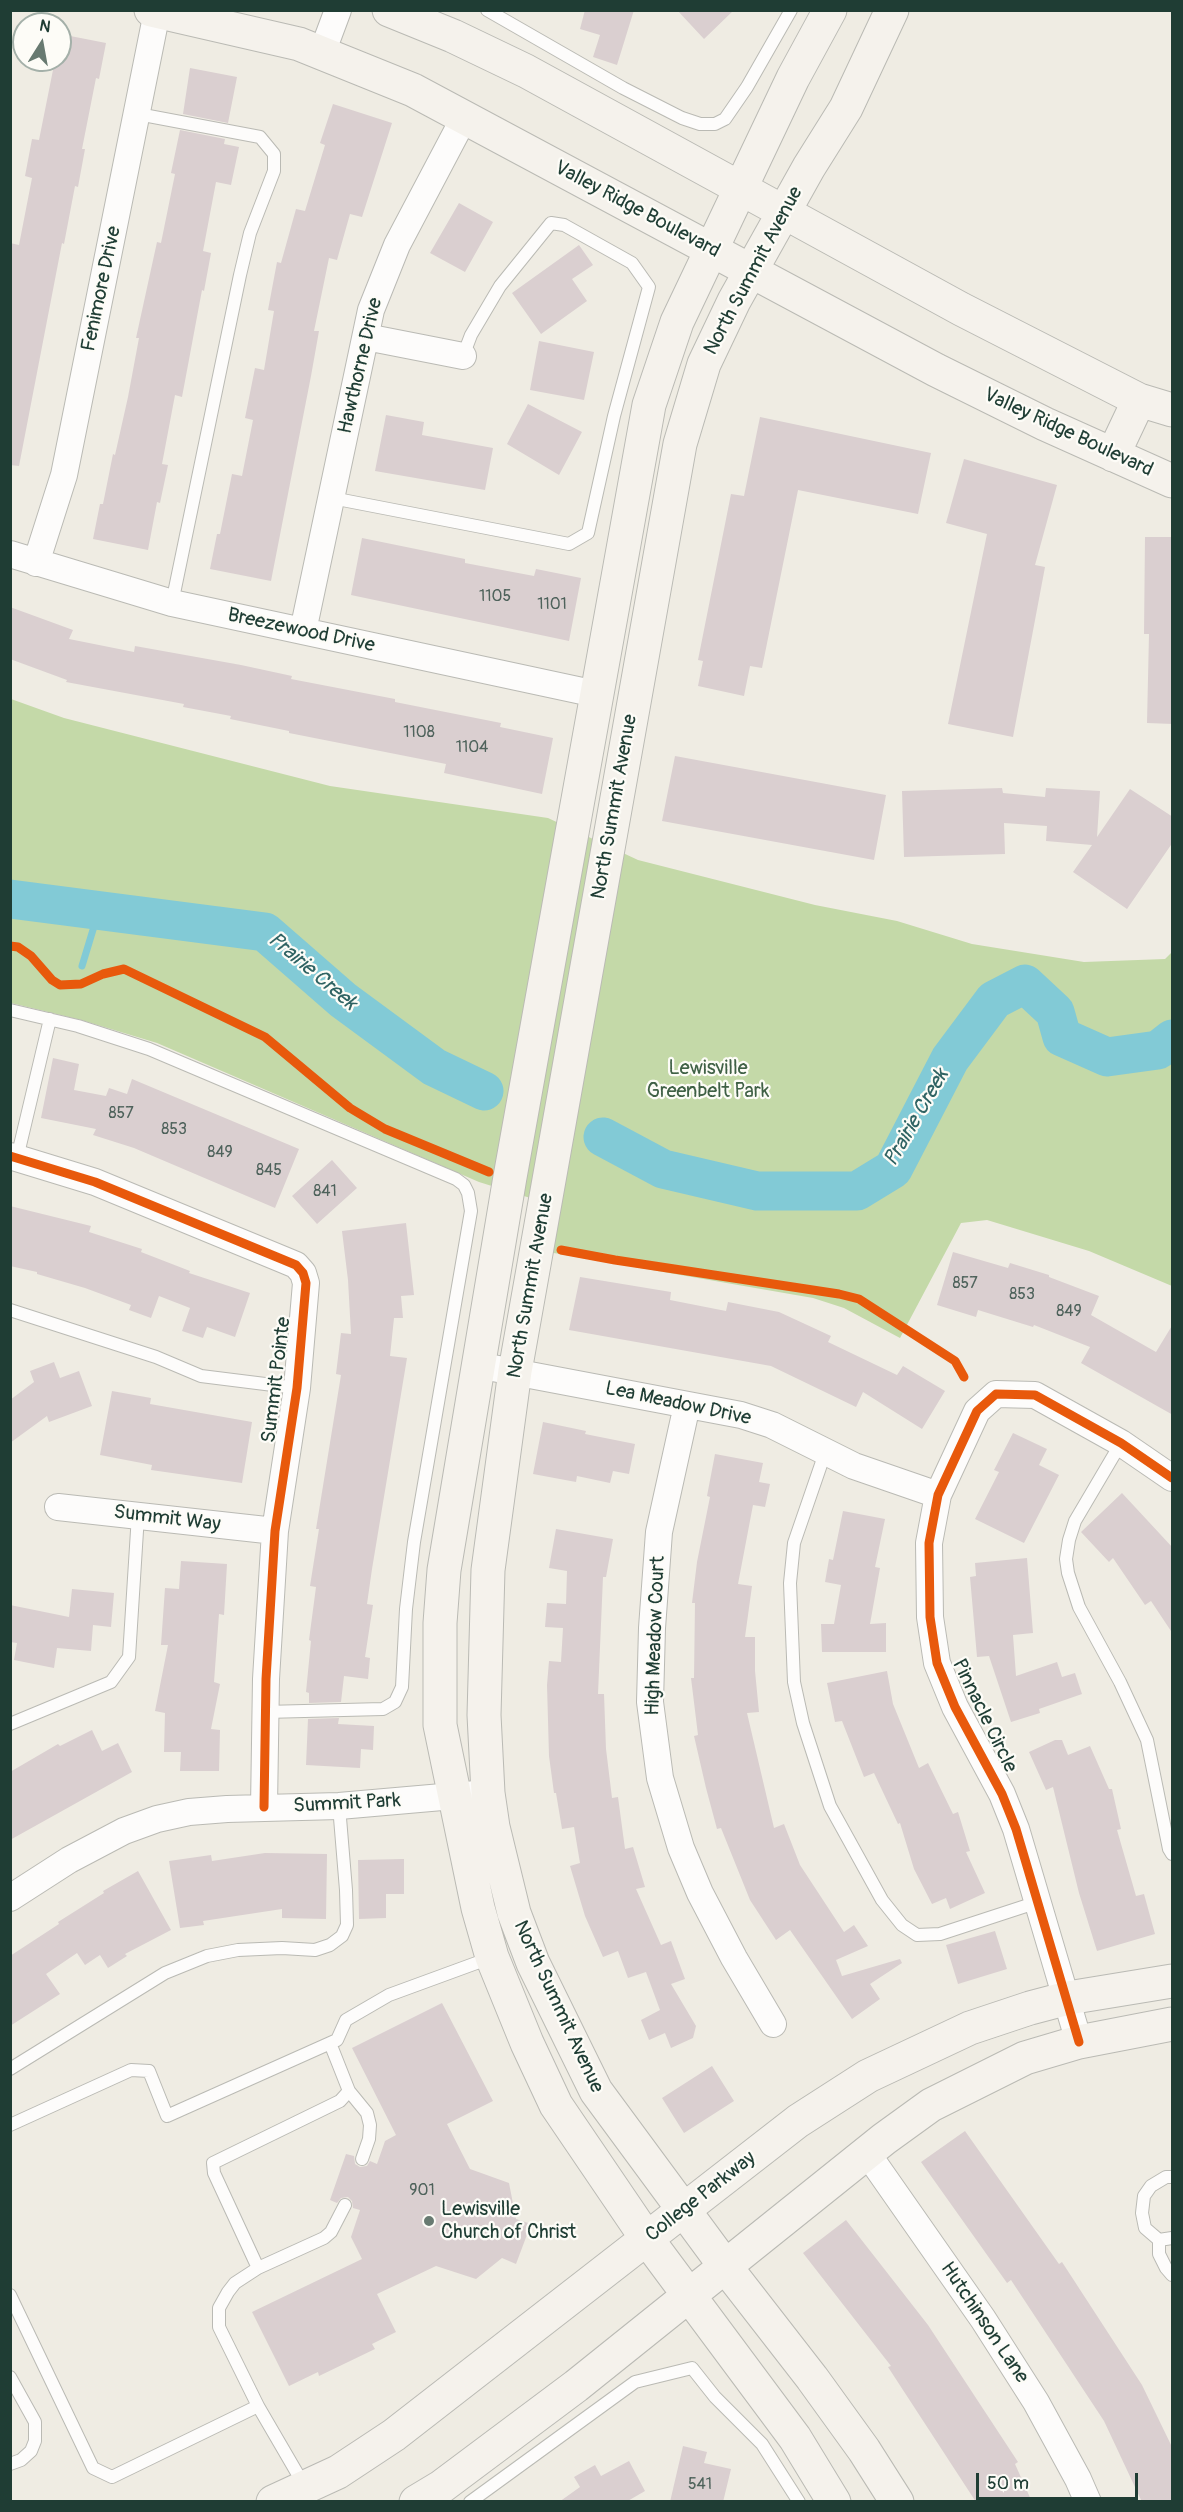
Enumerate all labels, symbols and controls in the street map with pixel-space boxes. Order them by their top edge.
north arrow [12,12,72,72]
text: N [38,15,52,37]
street label: Valley Ridge Boulevard [550,156,724,264]
street label: North Summit Avenue [699,183,809,359]
street label: Fenimore Drive [77,224,127,354]
street label: Hawthorne Drive [334,296,388,436]
street label: Valley Ridge Boulevard [979,383,1157,483]
house number: 1105 [479,587,511,607]
house number: 1101 [537,595,567,615]
street label: Breezewood Drive [225,604,377,658]
street label: North Summit Avenue [587,713,643,901]
house number: 1108 [403,723,435,743]
house number: 1104 [456,738,488,758]
water label: Prairie Creek [263,928,361,1016]
park label: Lewisville Greenbelt Park [647,1057,769,1104]
water label: Prairie Creek [879,1065,955,1171]
house number: 857 [108,1104,134,1124]
house number: 853 [161,1120,187,1140]
house number: 849 [207,1143,233,1163]
house number: 845 [256,1161,282,1181]
house number: 841 [313,1182,337,1202]
street label: North Summit Avenue [503,1192,559,1380]
house number: 857 [952,1274,978,1294]
house number: 853 [1009,1285,1035,1305]
house number: 849 [1056,1302,1082,1322]
street label: Summit Pointe [257,1316,297,1444]
street label: Lea Meadow Drive [603,1377,753,1431]
street label: Summit Way [112,1501,222,1537]
street label: High Meadow Court [641,1556,671,1716]
street label: Pinnacle Circle [946,1655,1022,1777]
street label: Summit Park [293,1789,401,1819]
street label: North Summit Avenue [508,1917,608,2097]
street label: College Parkway [641,2147,761,2247]
house number: 901 [409,2181,435,2201]
place label: Lewisville Church of Christ [441,2198,576,2245]
marker: Lewisville Church of Christ [422,2214,436,2228]
street label: Hutchinson Lane [935,2258,1033,2388]
scale bar [979,2461,1141,2499]
text: 50 m [987,2472,1029,2495]
house number: 541 [688,2475,712,2495]

